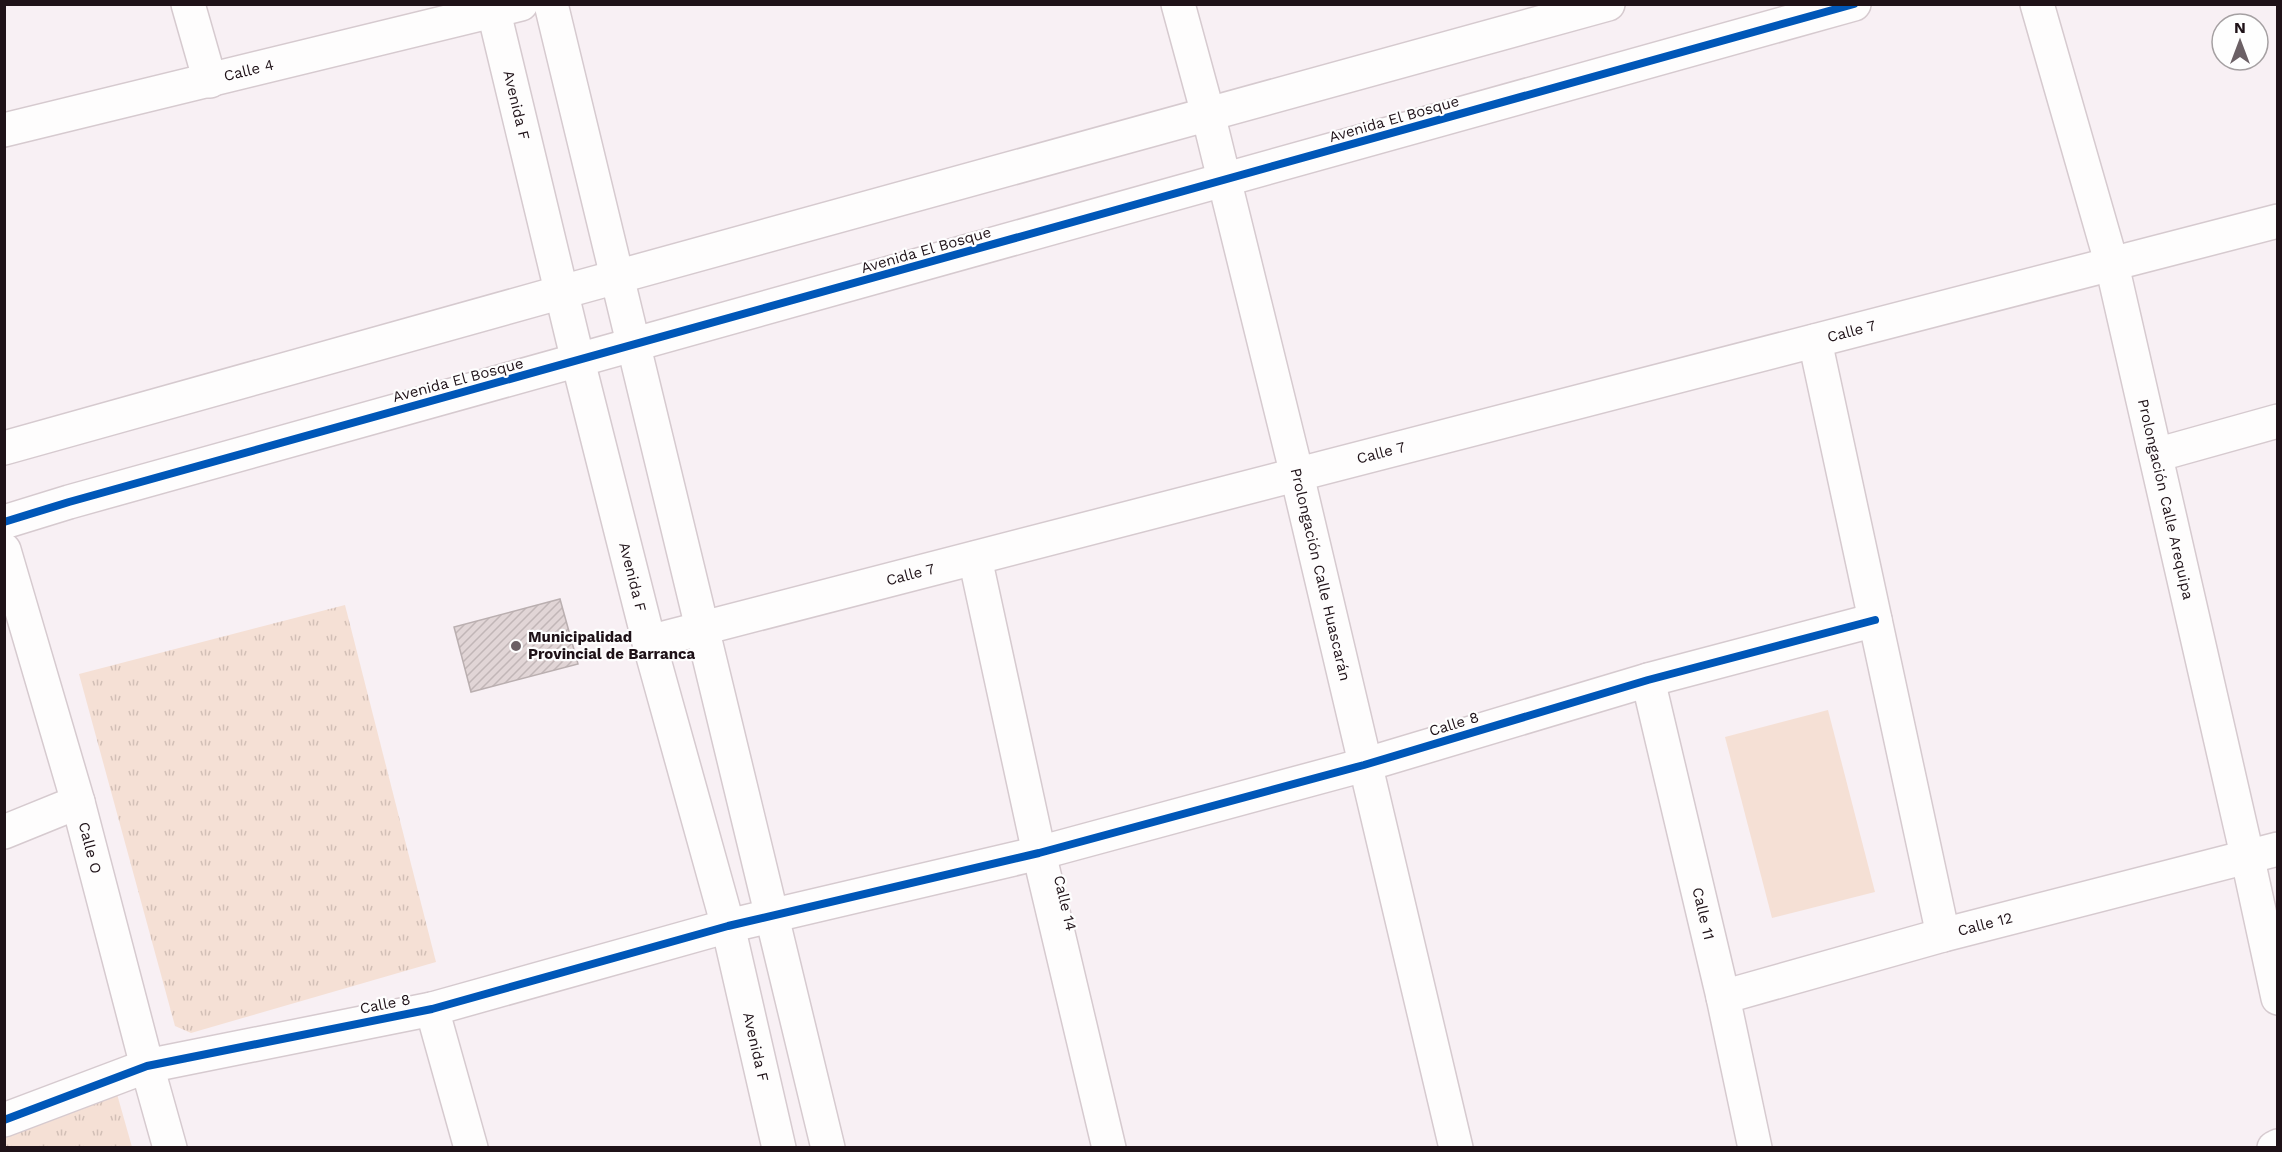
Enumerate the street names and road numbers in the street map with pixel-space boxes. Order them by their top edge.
street label: Calle 4 [222,56,276,85]
street label: Avenida F [499,68,533,142]
street label: Avenida El Bosque [1327,92,1461,146]
street label: Avenida El Bosque [859,223,993,277]
street label: Calle 7 [1825,316,1878,346]
street label: Avenida El Bosque [391,354,525,406]
street label: Prolongación Calle Arequipa [2134,397,2197,602]
street label: Calle 7 [1355,438,1407,468]
street label: Prolongación Calle Huascarán [1287,466,1354,683]
street label: Avenida F [615,540,650,614]
street label: Calle 7 [884,560,937,589]
street label: Calle 8 [1427,708,1481,740]
street label: Calle O [75,820,105,876]
street label: Calle 14 [1050,873,1080,933]
street label: Calle 11 [1688,886,1718,942]
street label: Calle 12 [1956,909,2014,940]
street label: Calle 8 [358,990,412,1018]
street label: Avenida F [739,1010,773,1084]

